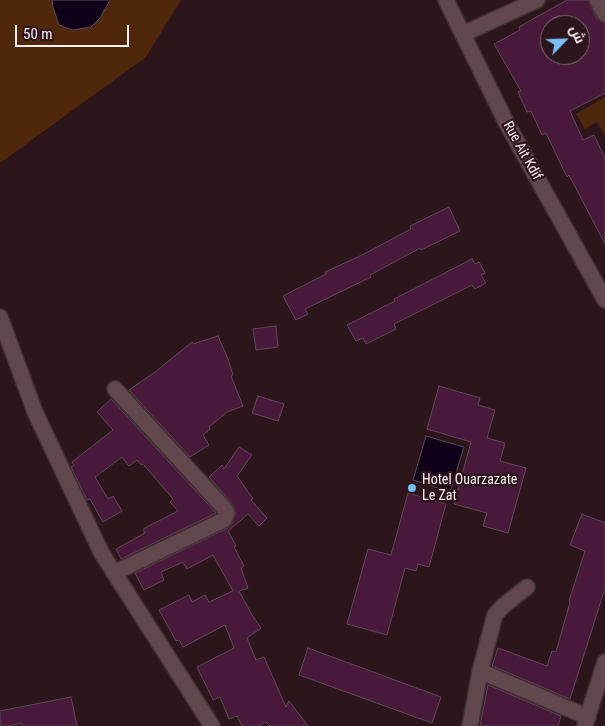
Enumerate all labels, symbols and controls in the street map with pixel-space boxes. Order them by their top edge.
scale bar [18,15,131,47]
north arrow [540,15,590,65]
text: ش [567,23,589,46]
text: 50 m [23,25,53,43]
street label: Rue Ait Kdif [499,119,545,183]
place label: Hotel Ouarzazate Le Zat [422,472,517,504]
marker: Hotel Ouarzazate Le Zat [406,482,418,494]

